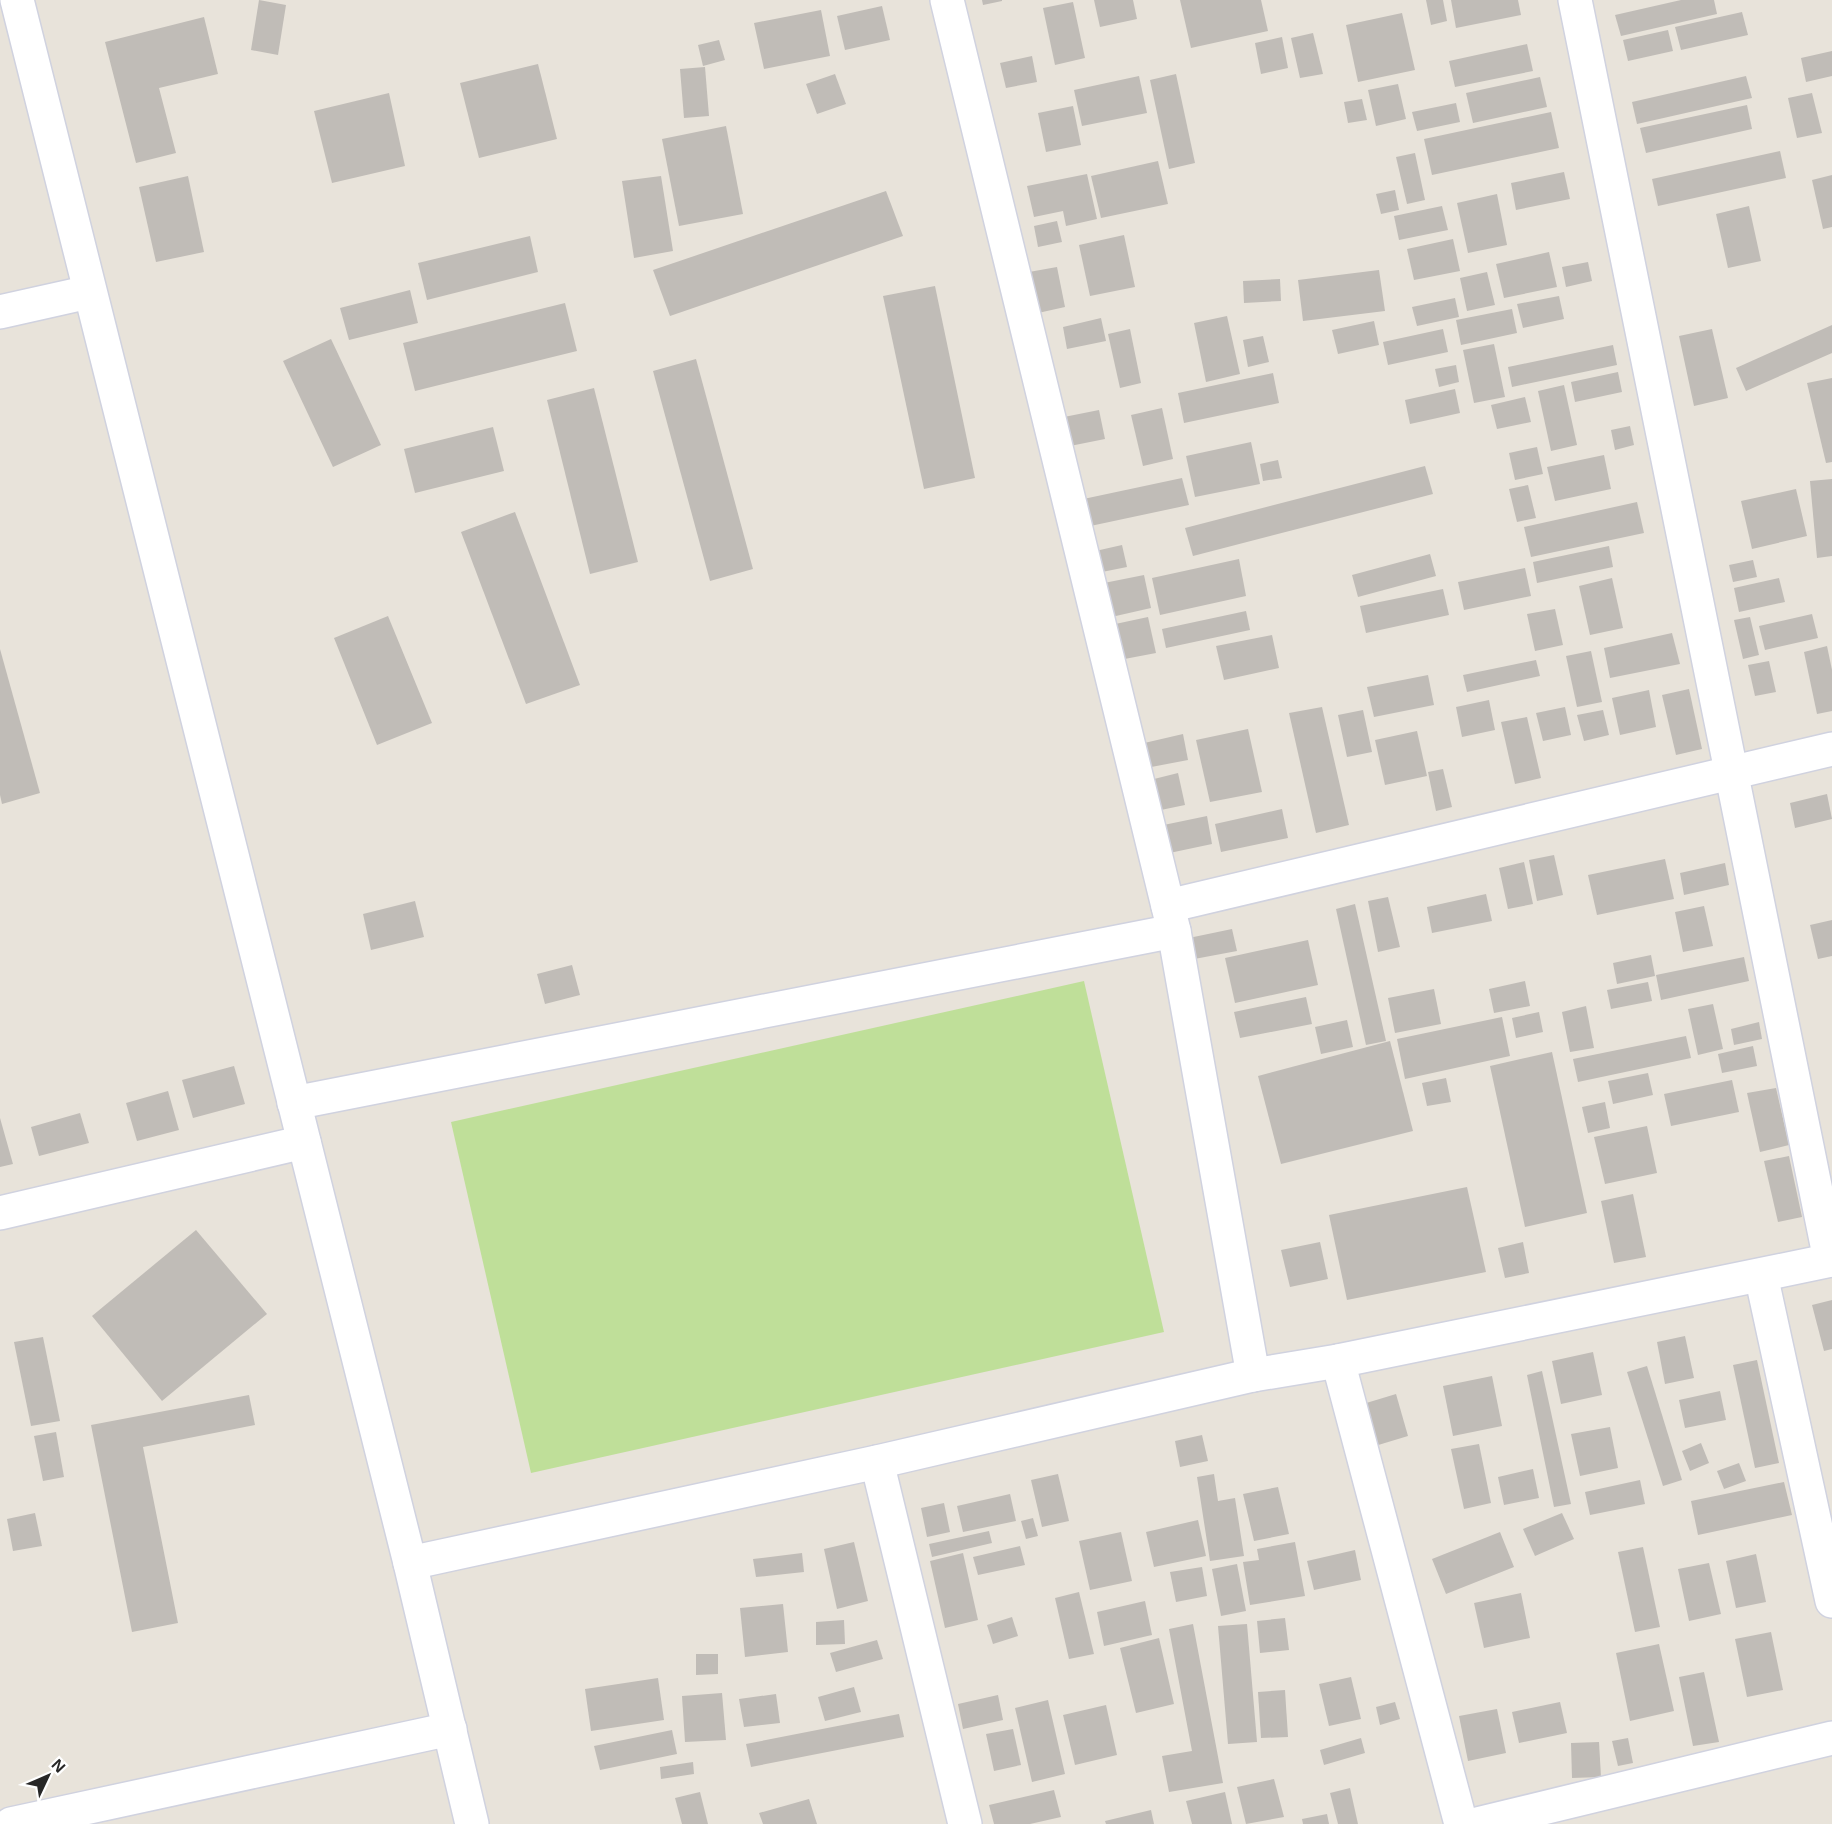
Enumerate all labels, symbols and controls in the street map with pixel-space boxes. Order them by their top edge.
north arrow [18,1746,78,1806]
text: N [48,1756,69,1776]

